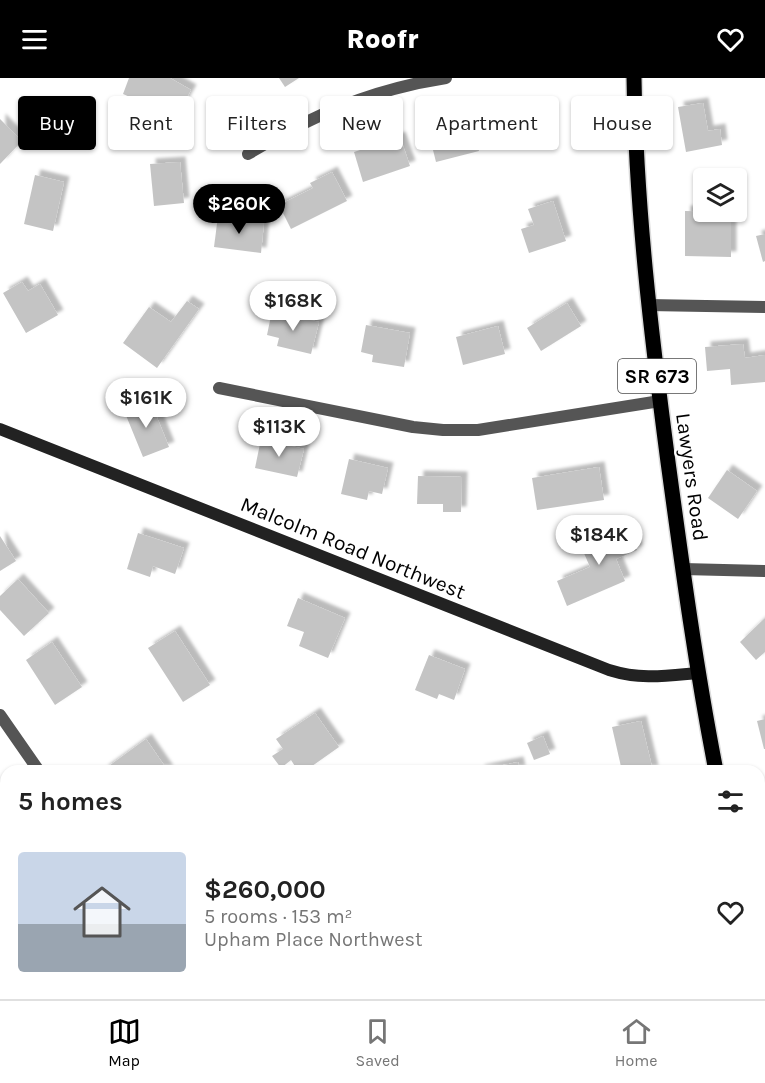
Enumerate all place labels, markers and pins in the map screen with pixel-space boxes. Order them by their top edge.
pin: $260K [197,184,281,235]
pin: $168K [251,281,335,332]
pin: $161K [104,378,188,429]
pin: $113K [237,407,321,458]
pin: $184K [557,515,641,566]

